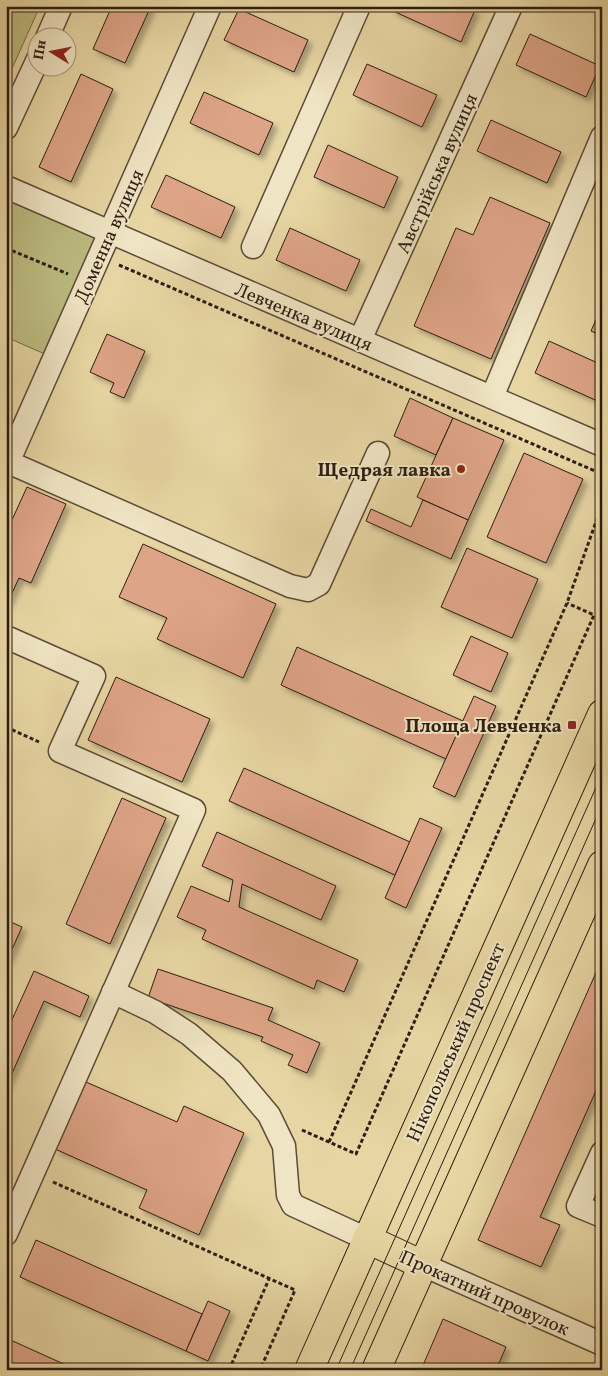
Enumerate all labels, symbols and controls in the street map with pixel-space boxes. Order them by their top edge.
north arrow [28,28,78,78]
text: Пн [30,39,52,61]
street label: Австрійська вулиця [391,90,485,258]
street label: Доменна вулиця [69,166,151,308]
street label: Левченка вулиця [230,277,376,359]
place label: Щедрая лавка [317,458,451,484]
marker: Щедрая лавка [455,463,467,475]
place label: Площа Левченка [405,714,562,740]
marker: Площа Левченка [566,719,578,731]
street label: Нікопольський проспект [401,939,513,1147]
street label: Прокатний провулок [395,1245,573,1343]

